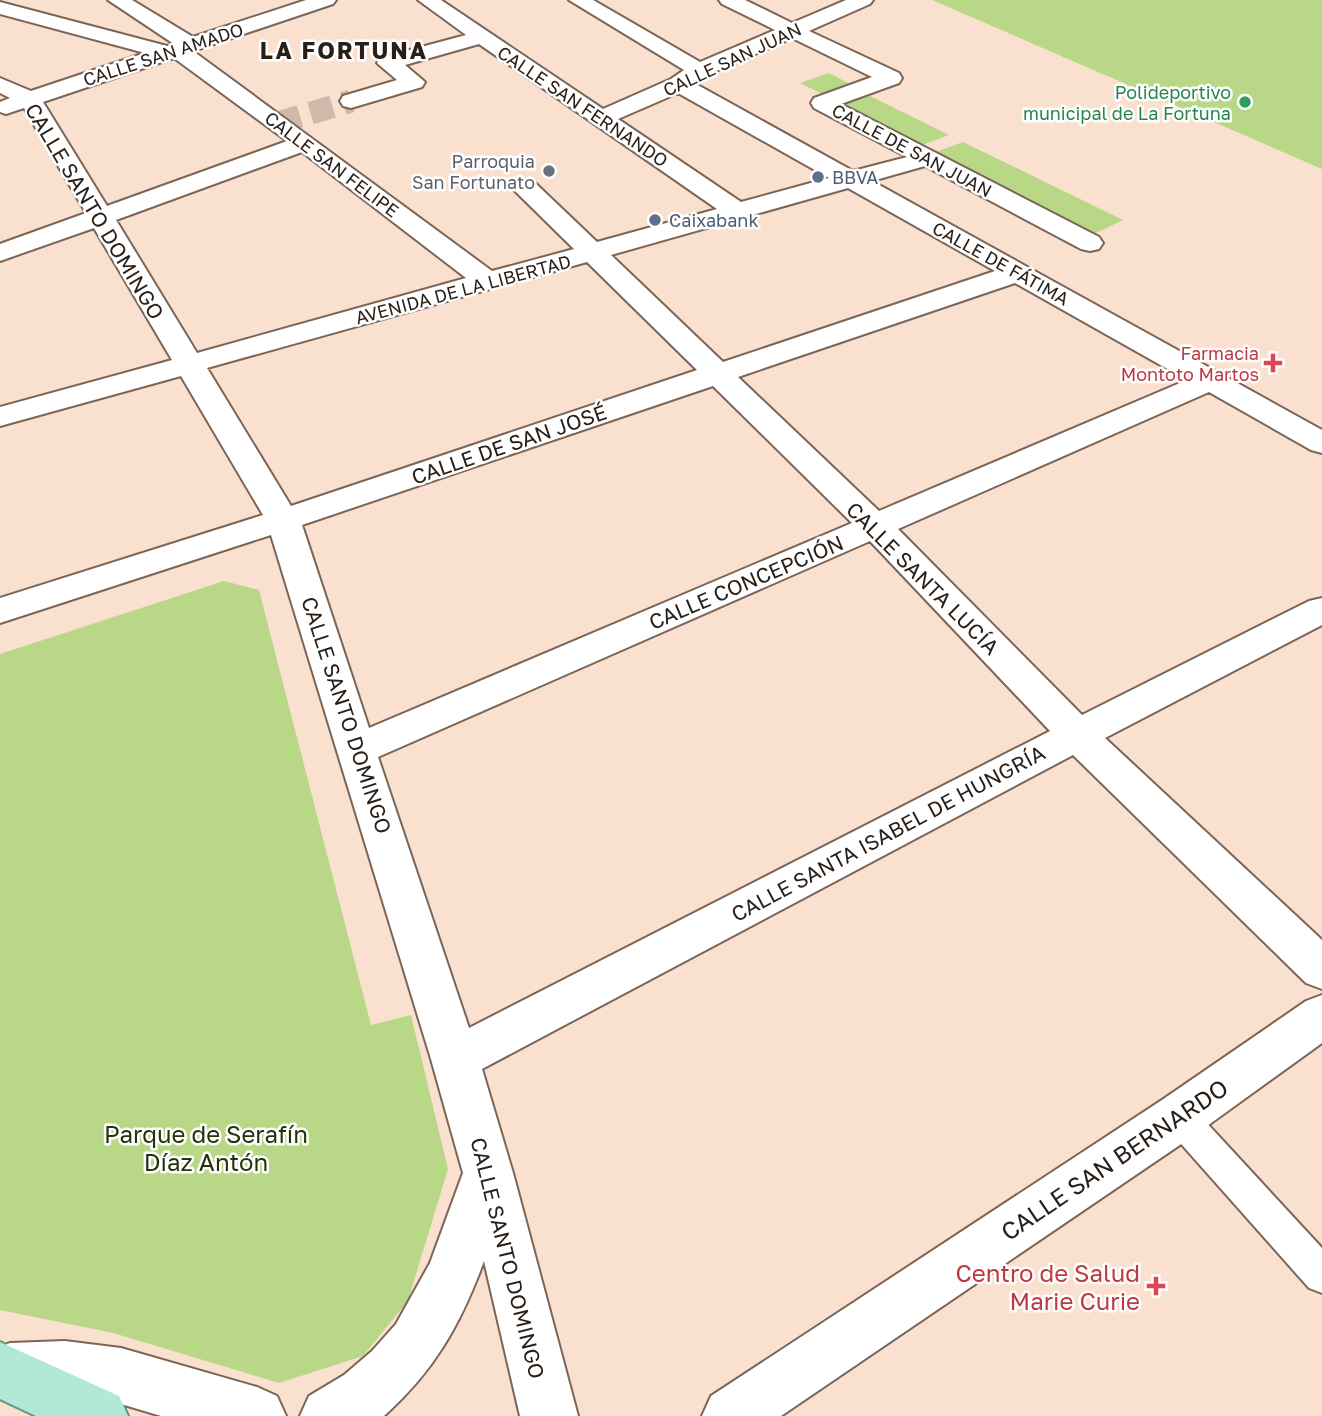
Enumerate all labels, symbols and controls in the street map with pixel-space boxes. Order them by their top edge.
street label: CALLE SAN JUAN [659,17,805,101]
street label: CALLE SAN AMADO [80,18,246,90]
district label: LA FORTUNA [260,36,428,64]
street label: CALLE SAN FERNANDO [494,41,672,171]
place label: Polideportivo municipal de La Fortuna [1023,81,1231,124]
marker: Polideportivo municipal de La Fortuna [1237,94,1253,110]
street label: CALLE SANTO DOMINGO [20,98,170,324]
street label: CALLE DE SAN JUAN [828,99,996,201]
street label: CALLE SAN FELIPE [261,106,403,222]
place label: Parroquia San Fortunato [412,150,535,193]
marker: Parroquia San Fortunato [541,163,557,179]
place label: BBVA [832,166,878,188]
marker: BBVA [810,169,826,185]
place label: Caixabank [669,209,759,231]
marker: Caixabank [647,212,663,228]
street label: CALLE DE FÁTIMA [929,216,1073,310]
street label: AVENIDA DE LA LIBERTAD [353,250,573,328]
place label: Farmacia Montoto Martos [1121,342,1259,385]
marker: Farmacia Montoto Martos [1265,355,1281,371]
street label: CALLE DE SAN JOSÉ [408,398,610,490]
street label: CALLE SANTA LUCÍA [841,496,1005,660]
street label: CALLE CONCEPCIÓN [645,529,847,635]
street label: CALLE SANTO DOMINGO [296,593,398,837]
street label: CALLE SANTA ISABEL DE HUNGRÍA [727,739,1049,927]
street label: CALLE SAN BERNARDO [995,1072,1233,1246]
park label: Parque de Serafín Díaz Antón [104,1119,308,1176]
street label: CALLE SANTO DOMINGO [465,1135,551,1381]
place label: Centro de Salud Marie Curie [956,1258,1140,1315]
marker: Centro de Salud Marie Curie [1146,1276,1166,1296]

